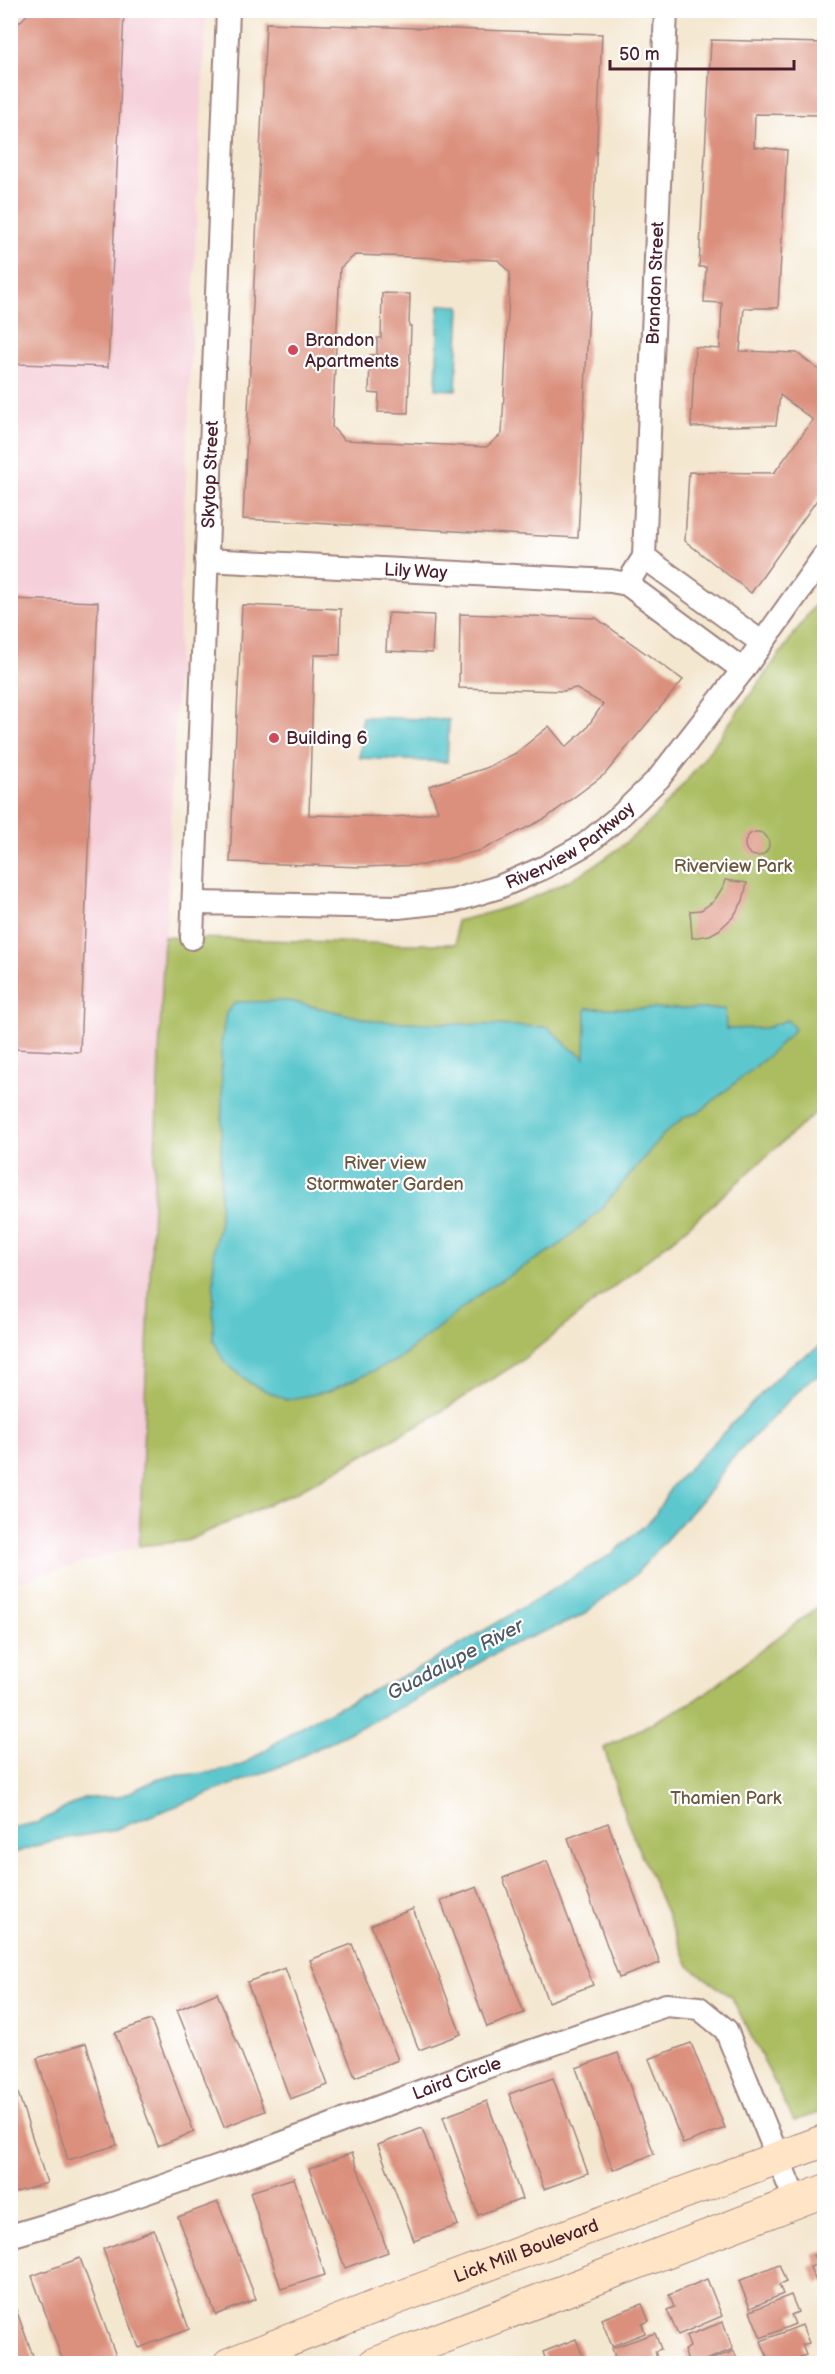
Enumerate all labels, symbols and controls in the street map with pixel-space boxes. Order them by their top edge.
scale bar [610,33,794,71]
text: 50 m [619,44,660,65]
street label: Brandon Street [643,221,669,345]
place label: Brandon Apartments [305,330,399,372]
marker: Brandon Apartments [286,343,300,357]
street label: Skytop Street [198,420,223,529]
street label: Lily Way [383,559,449,584]
place label: Building 6 [286,728,367,749]
marker: Building 6 [267,731,281,745]
street label: Riverview Parkway [502,797,640,894]
park label: Riverview Park [674,856,792,877]
park label: River view Stormwater Garden [306,1153,464,1195]
water label: Guadalupe River [383,1613,529,1706]
park label: Thamien Park [670,1788,782,1809]
street label: Laird Circle [410,2052,504,2105]
street label: Lick Mill Boulevard [451,2215,601,2287]

